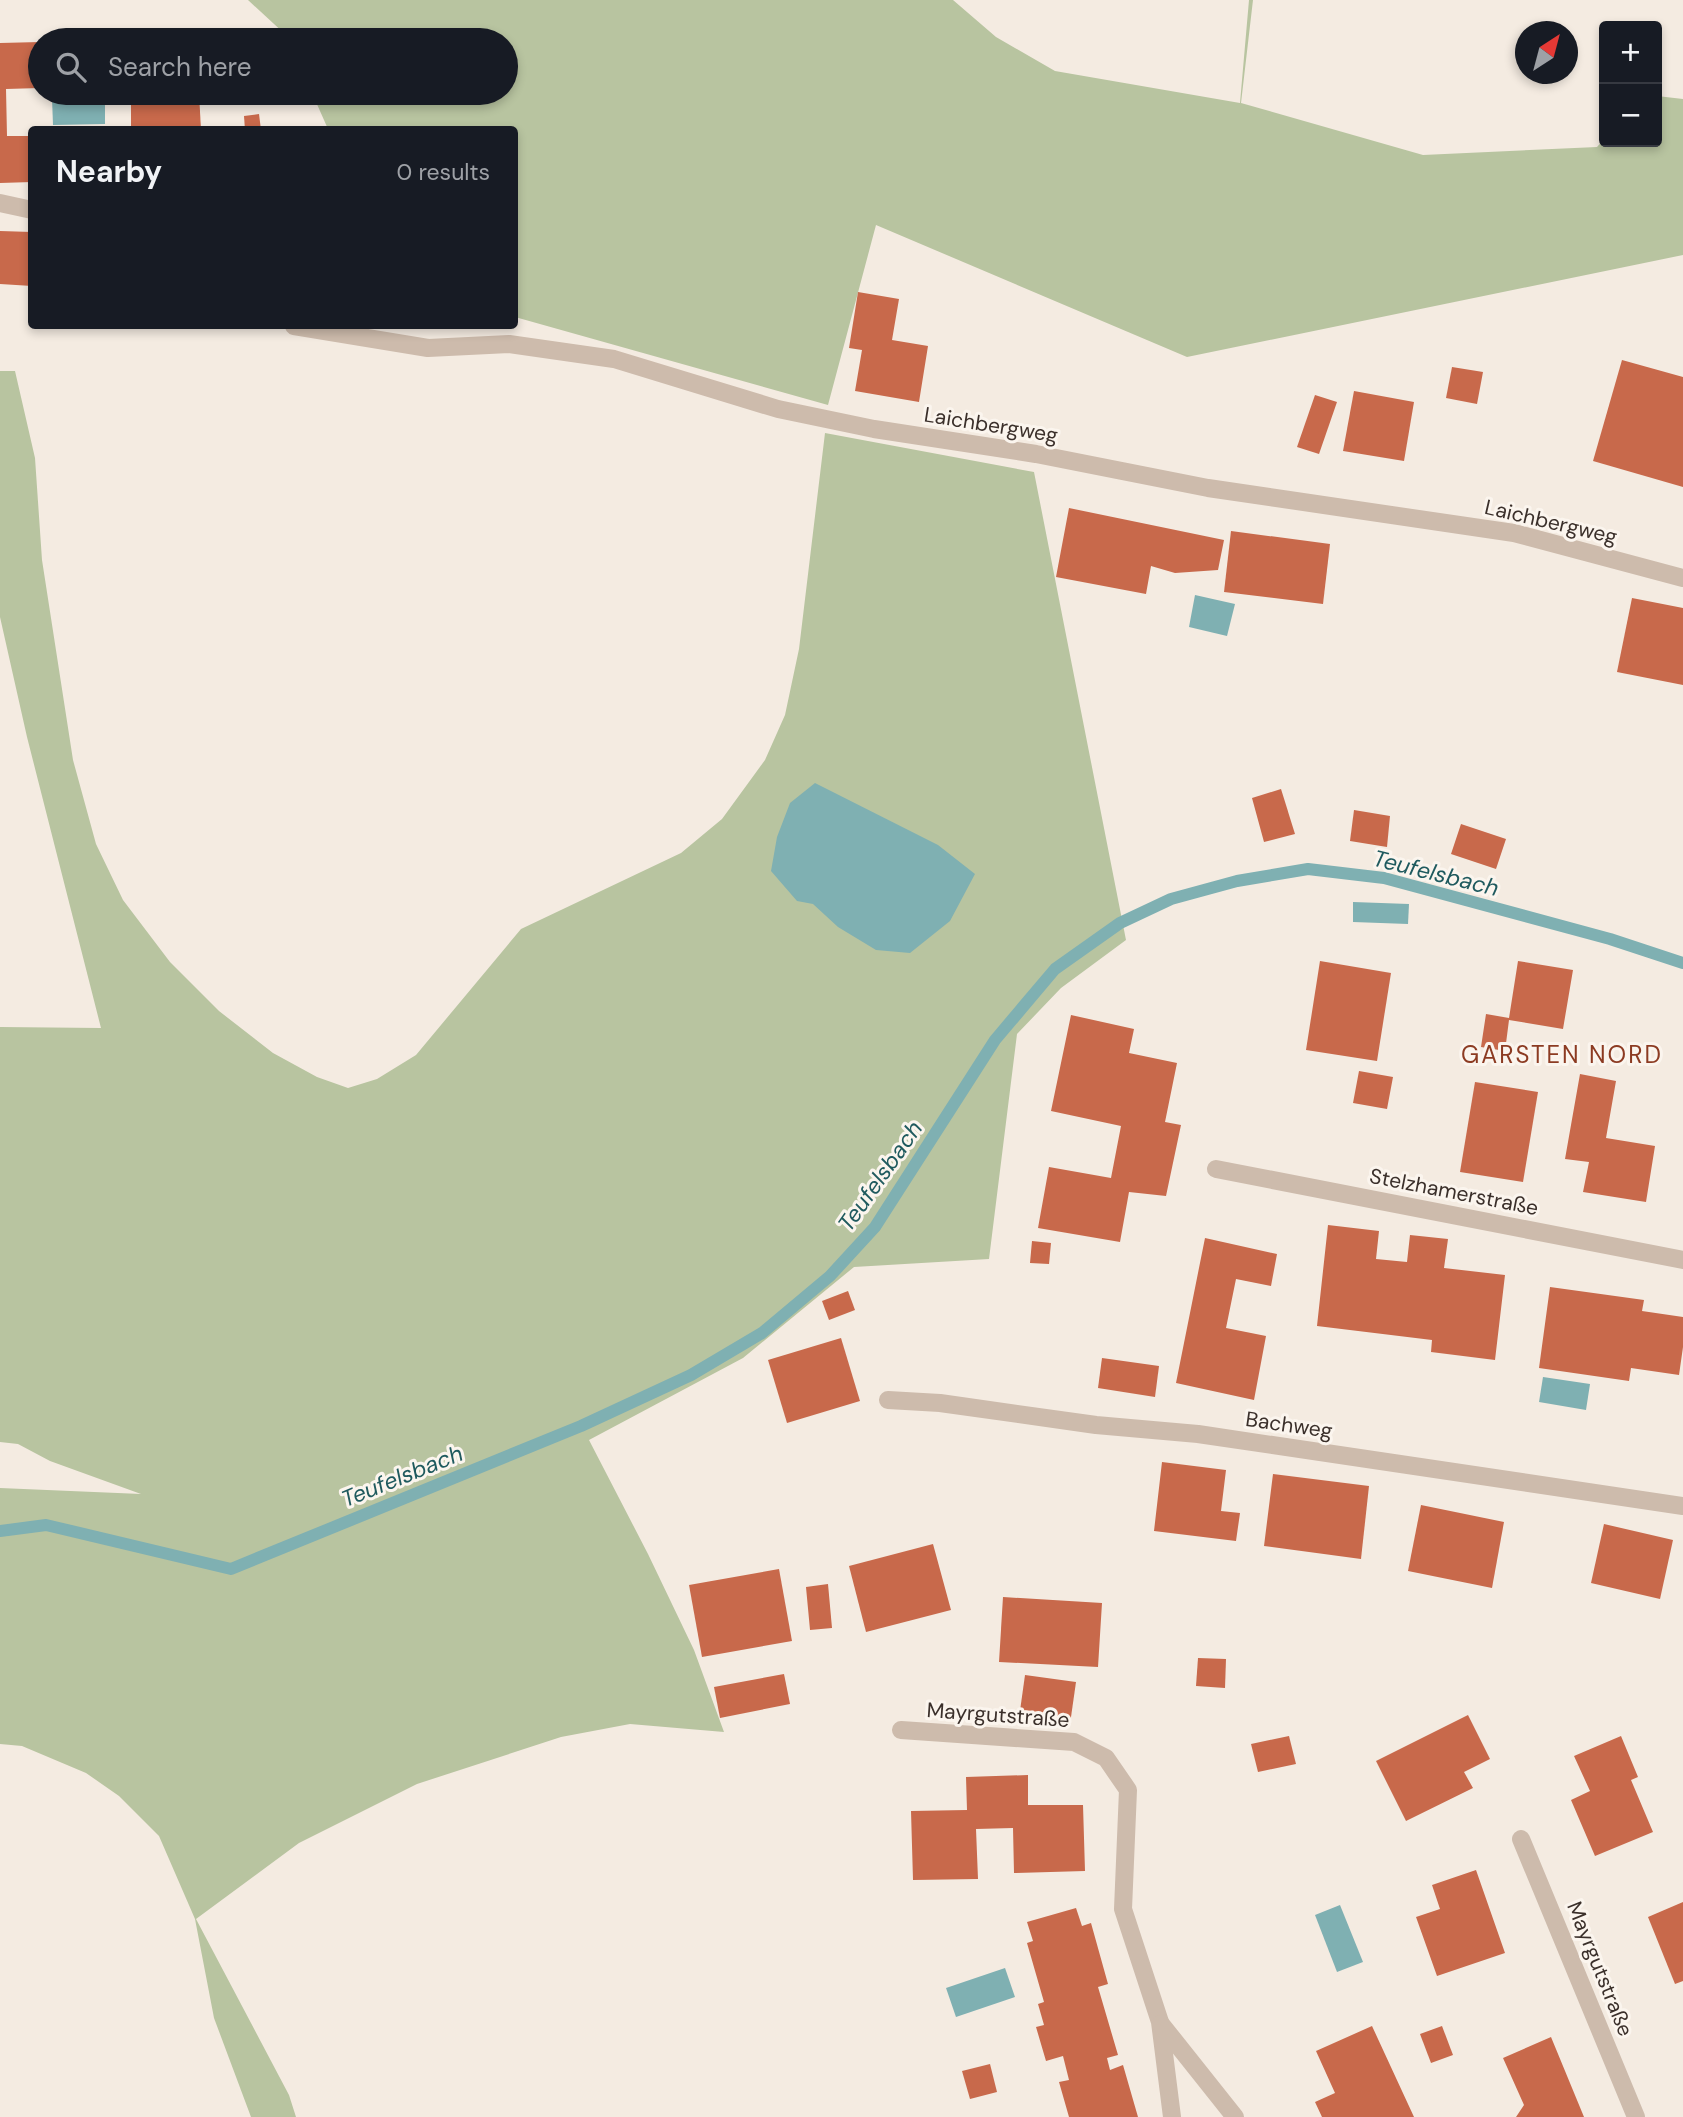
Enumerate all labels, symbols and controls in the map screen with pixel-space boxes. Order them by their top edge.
north arrow [1515,21,1578,84]
map controls [1599,21,1662,147]
button: + [1599,21,1662,84]
search box [28,28,518,105]
icon: search [52,48,90,86]
text: Search here [108,50,251,84]
button: − [1599,84,1662,147]
text: Nearby [56,152,162,191]
text: 0 results [397,157,490,187]
street label: Laichbergweg [922,401,1060,449]
street label: Laichbergweg [1482,493,1620,551]
water label: Teufelsbach [1370,843,1502,903]
district label: GARSTEN NORD [1461,1039,1663,1070]
water label: Teufelsbach [831,1115,929,1237]
street label: Stelzhamerstraße [1367,1162,1541,1222]
street label: Bachweg [1244,1405,1334,1445]
water label: Teufelsbach [337,1438,467,1514]
street label: Mayrgutstraße [926,1696,1070,1734]
street label: Mayrgutstraße [1560,1897,1640,2041]

